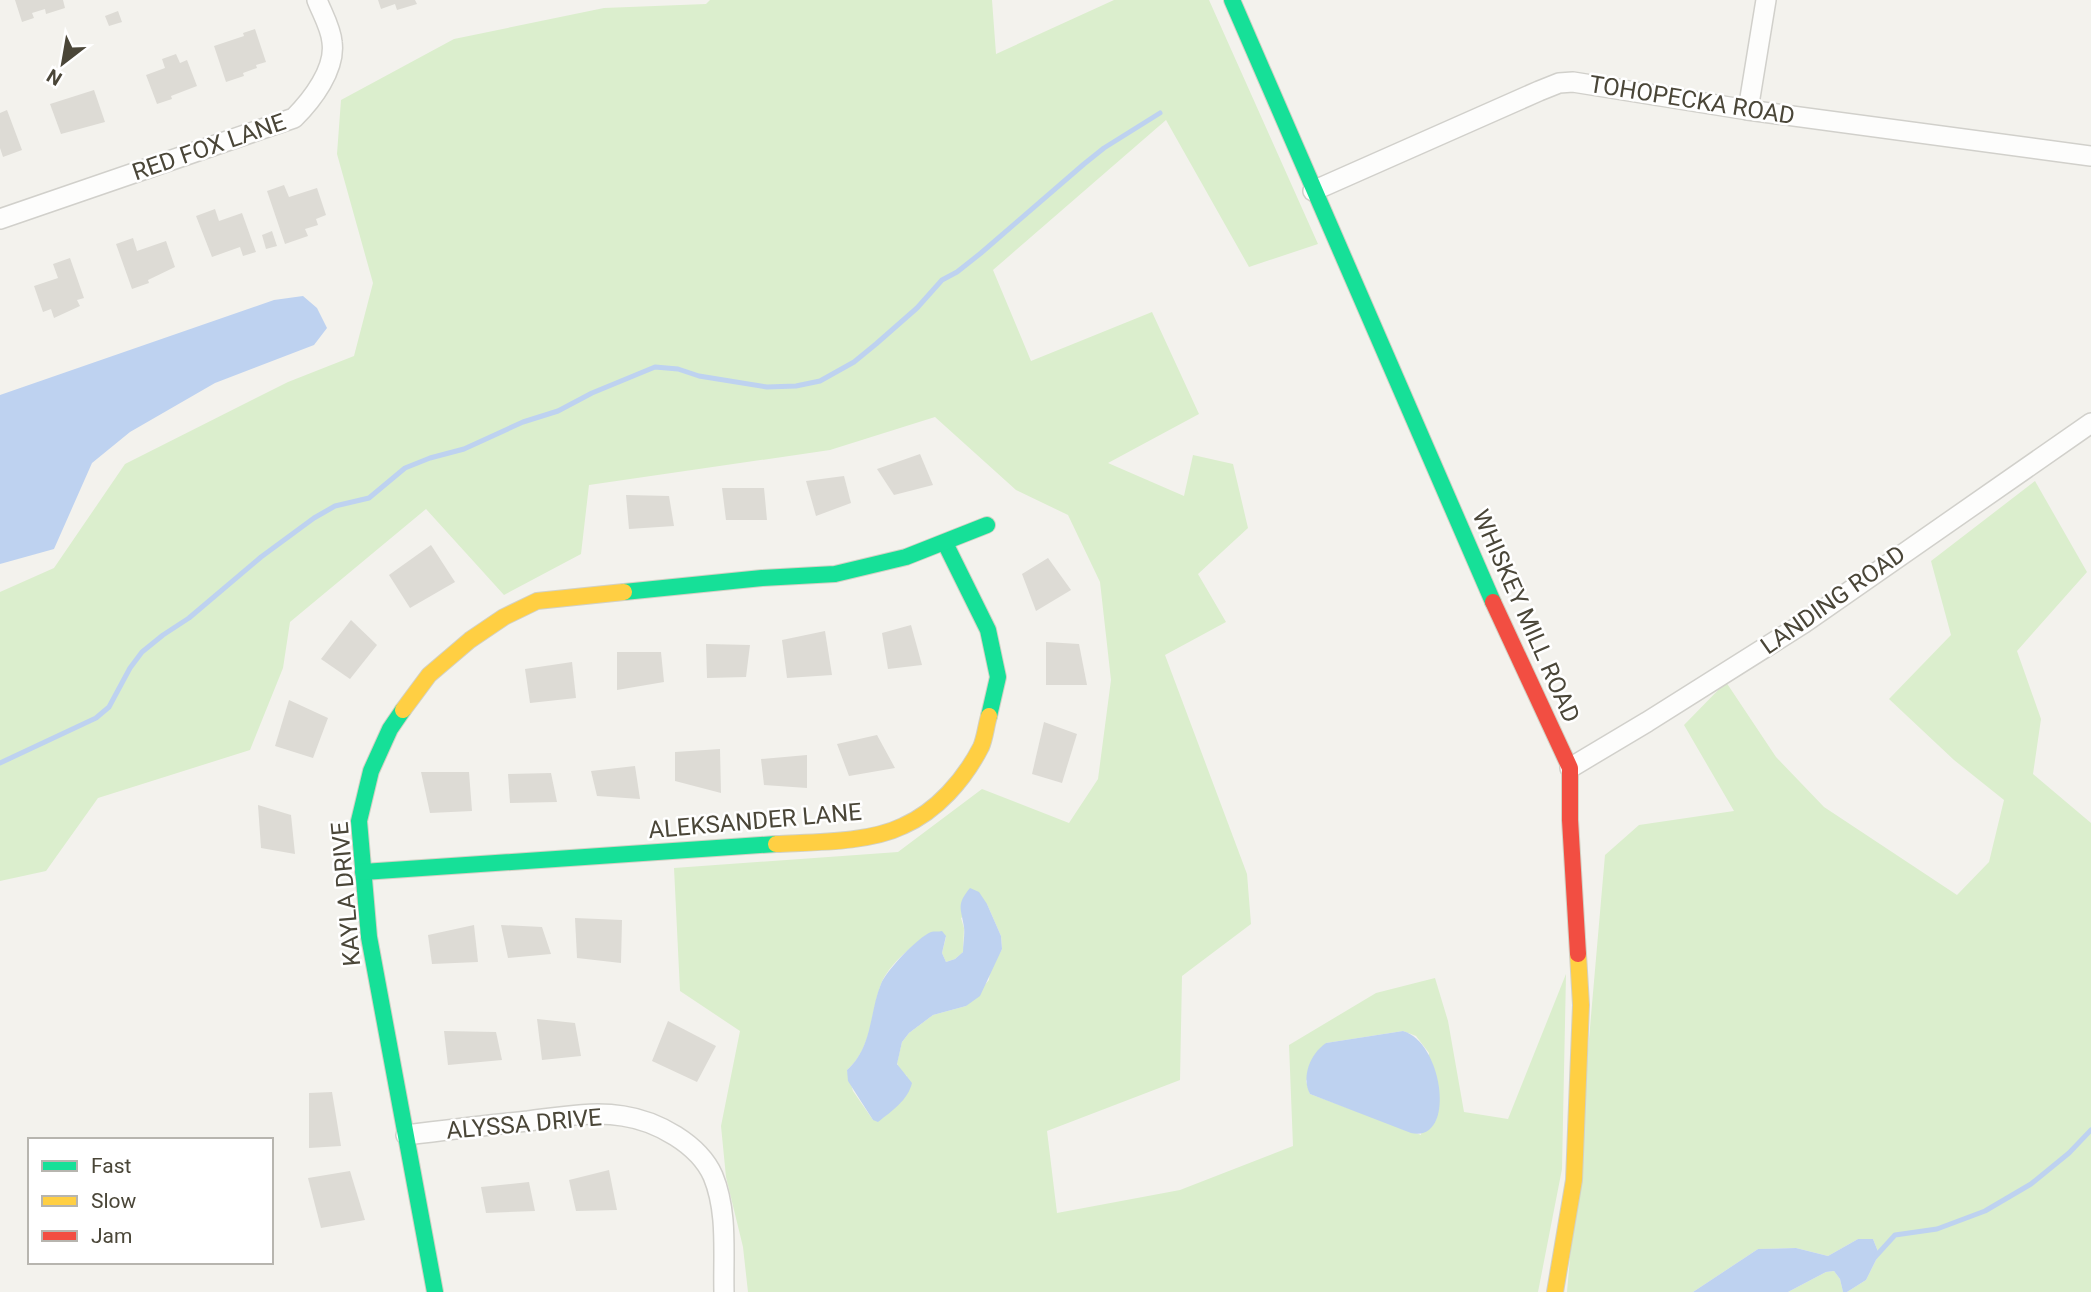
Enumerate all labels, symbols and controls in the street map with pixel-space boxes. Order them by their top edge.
north arrow [28,28,98,98]
text: N [43,64,66,90]
street label: TOHOPECKA ROAD [1587,70,1797,130]
street label: RED FOX LANE [129,108,289,186]
street label: WHISKEY MILL ROAD [1466,505,1586,727]
street label: LANDING ROAD [1755,540,1911,660]
street label: ALEKSANDER LANE [647,798,863,844]
street label: KAYLA DRIVE [326,821,366,967]
street label: ALYSSA DRIVE [445,1103,603,1145]
legend [28,1138,273,1264]
text: Fast [91,1154,132,1178]
text: Slow [91,1189,137,1213]
text: Jam [91,1224,132,1248]

